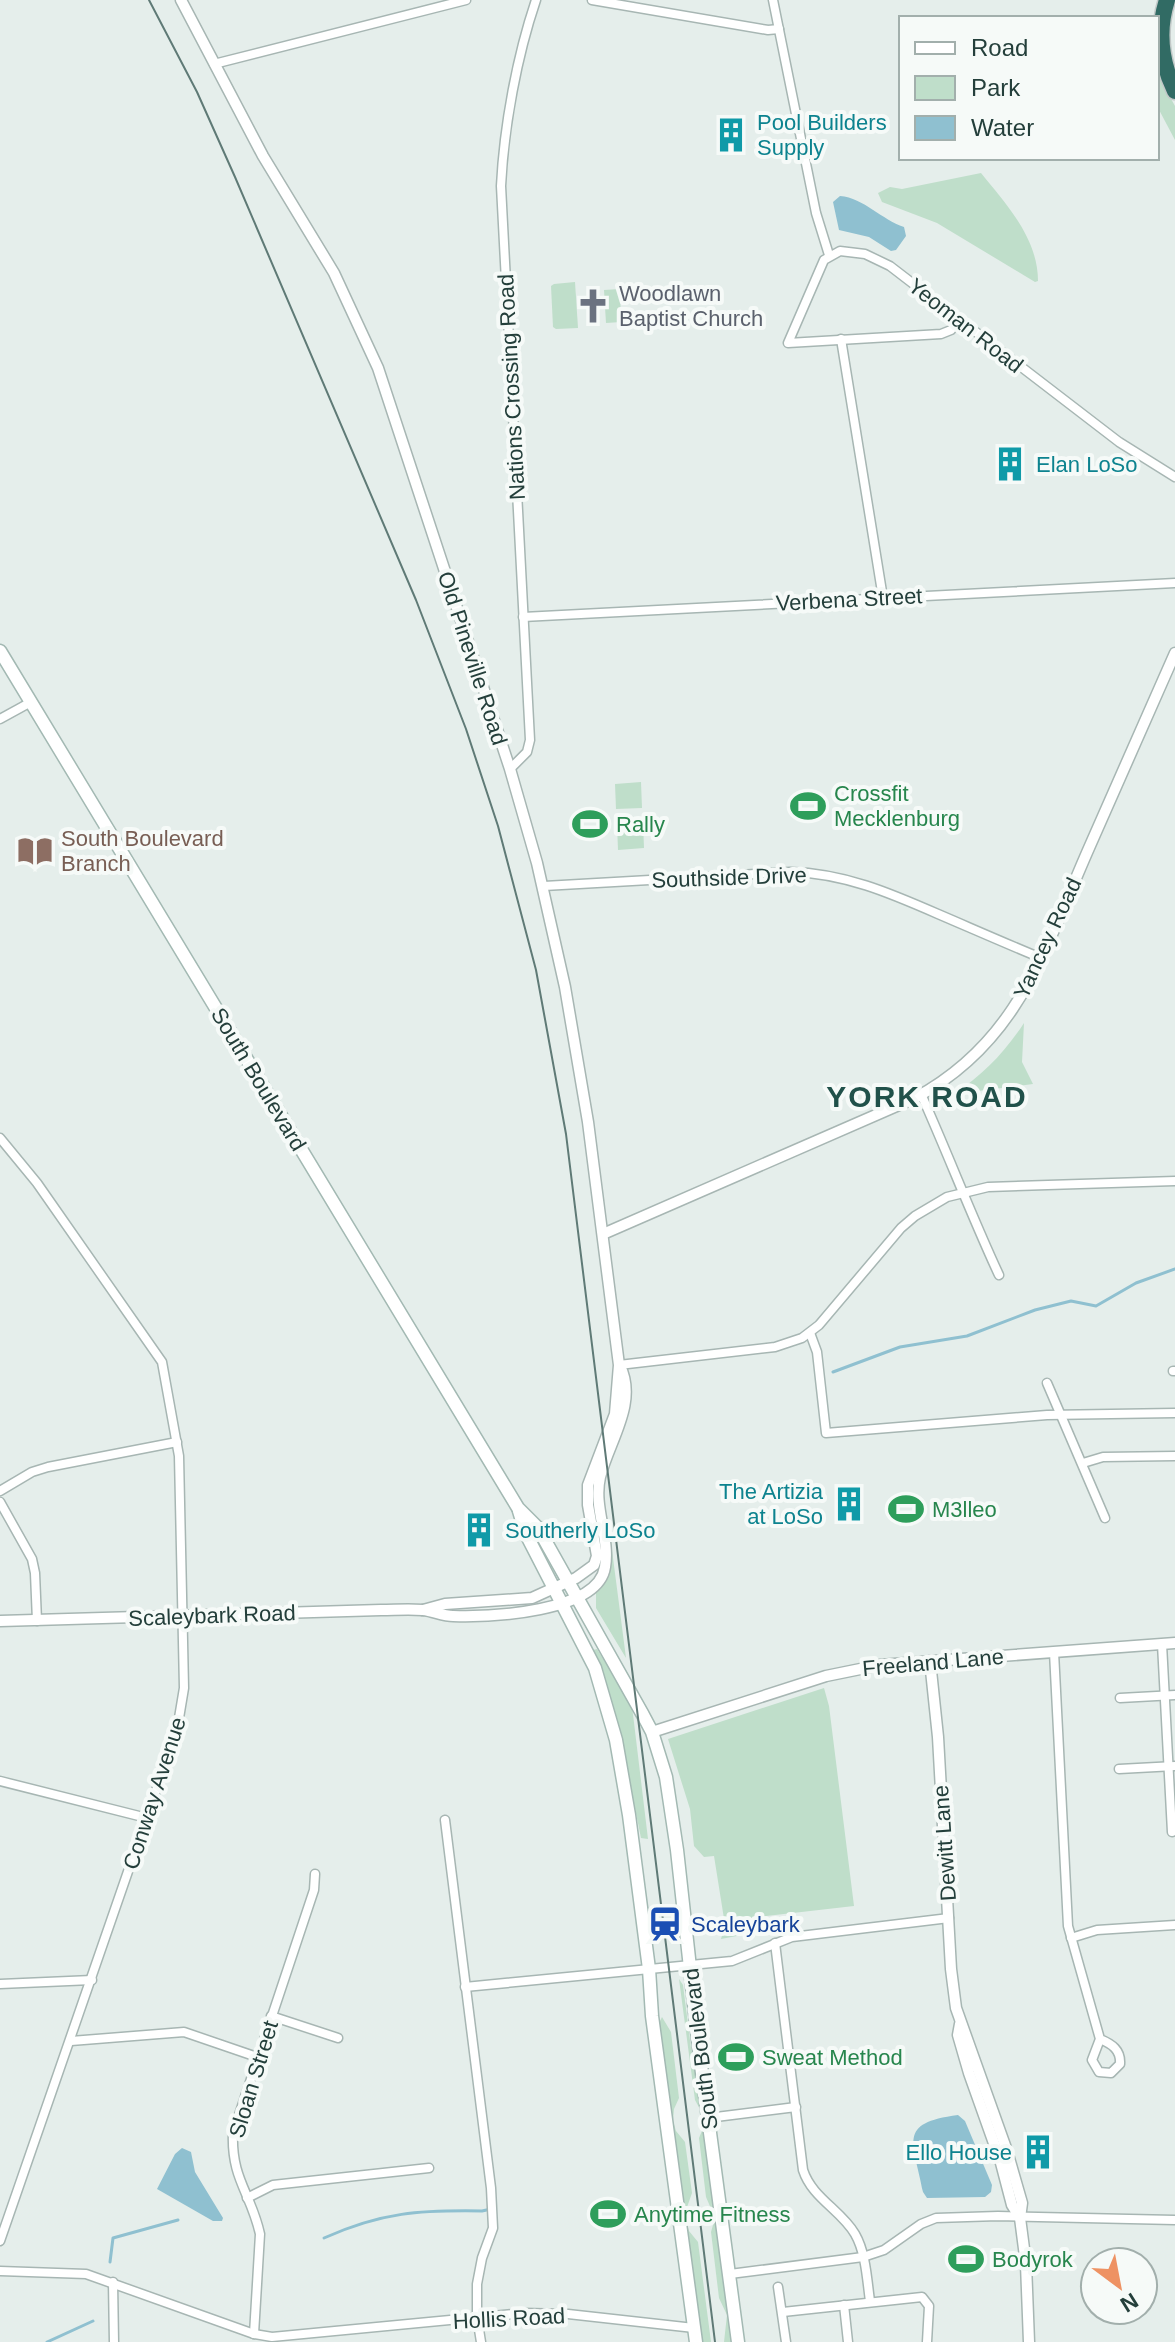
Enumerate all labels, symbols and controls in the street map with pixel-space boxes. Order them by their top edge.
legend [899,16,1159,160]
text: Road [971,34,1028,61]
text: Park [971,74,1021,101]
place label: Pool Builders Supply [757,110,887,160]
text: Water [971,114,1034,141]
building icon: Pool Builders Supply [712,116,750,154]
street label: Nations Crossing Road [493,273,530,501]
street label: Yeoman Road [903,273,1028,378]
place label: Woodlawn Baptist Church [619,281,763,331]
church icon: Woodlawn Baptist Church [574,287,612,325]
building icon: Elan LoSo [991,445,1029,483]
place label: Elan LoSo [1036,452,1138,477]
street label: Old Pineville Road [433,568,512,748]
street label: Verbena Street [775,583,923,616]
place label: Crossfit Mecklenburg [834,781,960,831]
sports icon: Crossfit Mecklenburg [789,787,827,825]
sports icon: Rally [571,805,609,843]
place label: Rally [616,812,665,837]
place label: South Boulevard Branch [61,826,224,876]
library icon: South Boulevard Branch [16,832,54,870]
street label: Southside Drive [651,862,807,893]
street label: Yancey Road [1009,874,1086,1003]
street label: South Boulevard [206,1003,311,1155]
district label: YORK ROAD [826,1080,1028,1113]
place label: The Artizia at LoSo [719,1479,824,1529]
building icon: The Artizia at LoSo [830,1485,868,1523]
sports icon: M3lleo [887,1490,925,1528]
place label: M3lleo [932,1497,997,1522]
building icon: Southerly LoSo [460,1511,498,1549]
place label: Southerly LoSo [505,1518,655,1543]
street label: Scaleybark Road [128,1600,296,1631]
street label: Freeland Lane [861,1644,1005,1681]
street label: Conway Avenue [118,1714,191,1872]
street label: Dewitt Lane [928,1784,961,1902]
station icon: Scaleybark [646,1905,684,1943]
place label: Scaleybark [691,1912,801,1937]
street label: South Boulevard [678,1967,723,2131]
street label: Sloan Street [224,2018,283,2141]
sports icon: Sweat Method [717,2038,755,2076]
place label: Sweat Method [762,2045,903,2070]
building icon: Ello House [1019,2133,1057,2171]
place label: Ello House [906,2140,1012,2165]
sports icon: Anytime Fitness [589,2195,627,2233]
place label: Anytime Fitness [634,2202,791,2227]
sports icon: Bodyrok [947,2240,985,2278]
north arrow [1079,2246,1159,2326]
place label: Bodyrok [992,2247,1074,2272]
text: N [1116,2288,1143,2317]
street label: Hollis Road [452,2303,566,2334]

